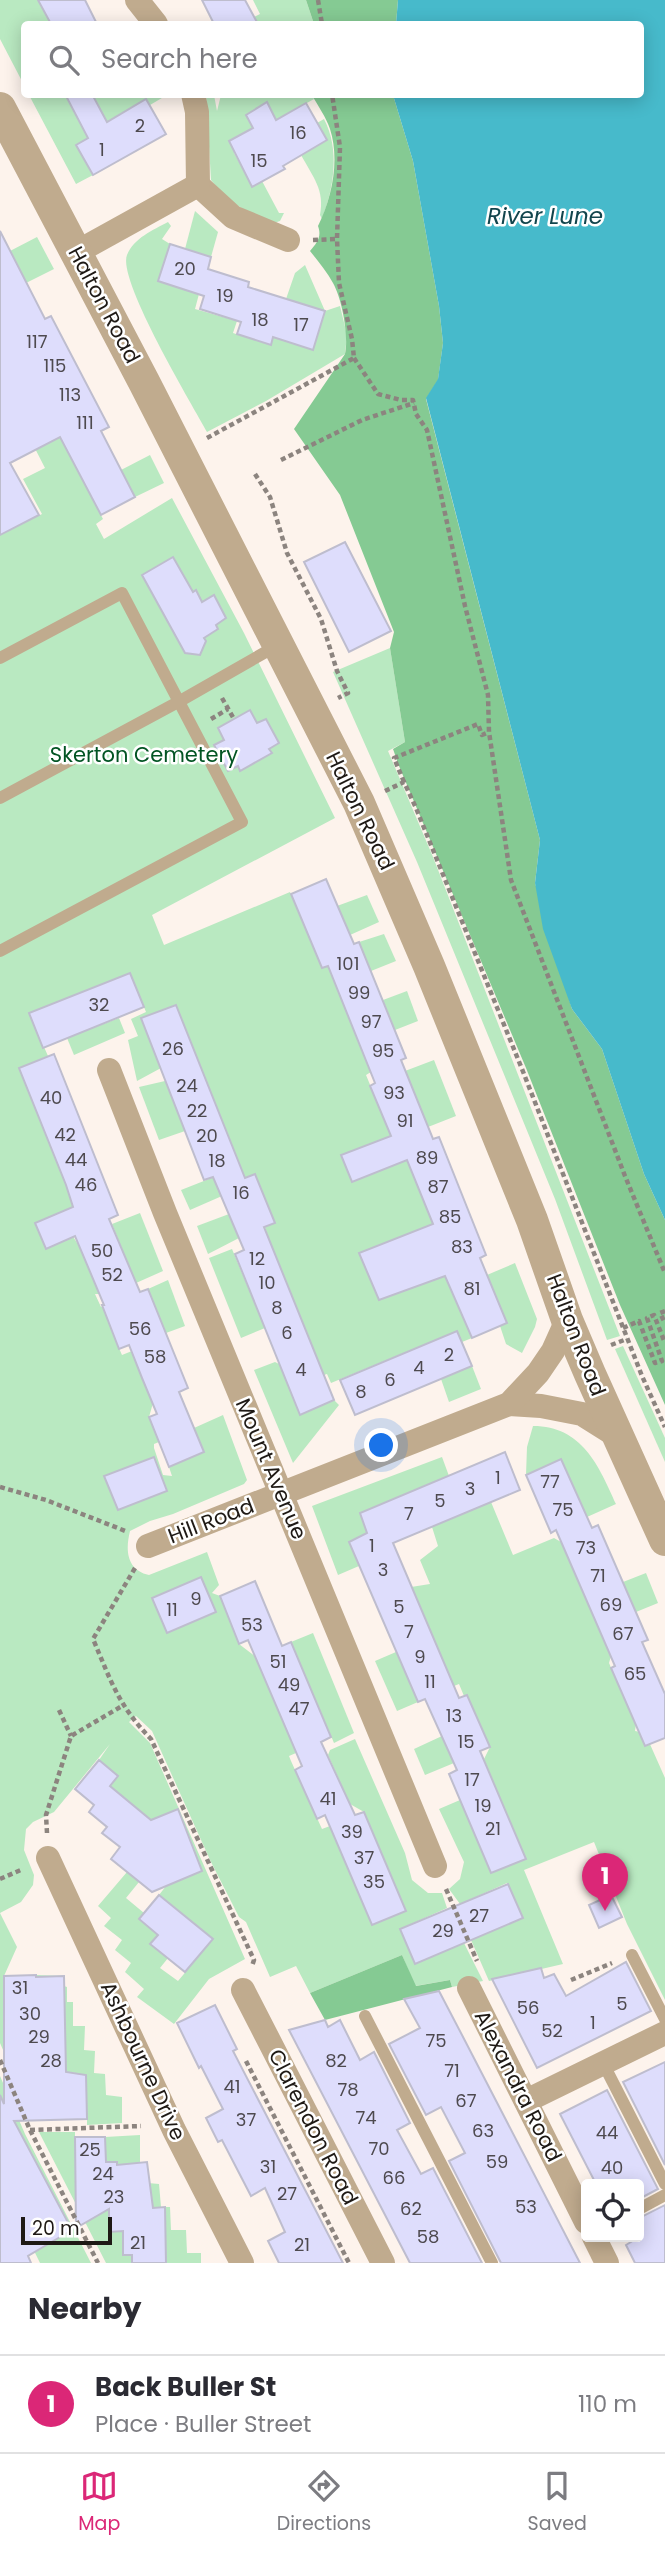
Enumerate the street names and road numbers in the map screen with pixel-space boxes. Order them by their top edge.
street label: Halton Road [61,241,147,368]
street label: Halton Road [319,747,402,875]
street label: Halton Road [540,1270,613,1400]
street label: Mount Avenue [229,1394,314,1544]
street label: Hill Road [163,1491,258,1550]
street label: Ashbourne Drive [94,1977,193,2145]
street label: Alexandra Road [468,2005,569,2167]
street label: Clarendon Road [262,2044,365,2210]

